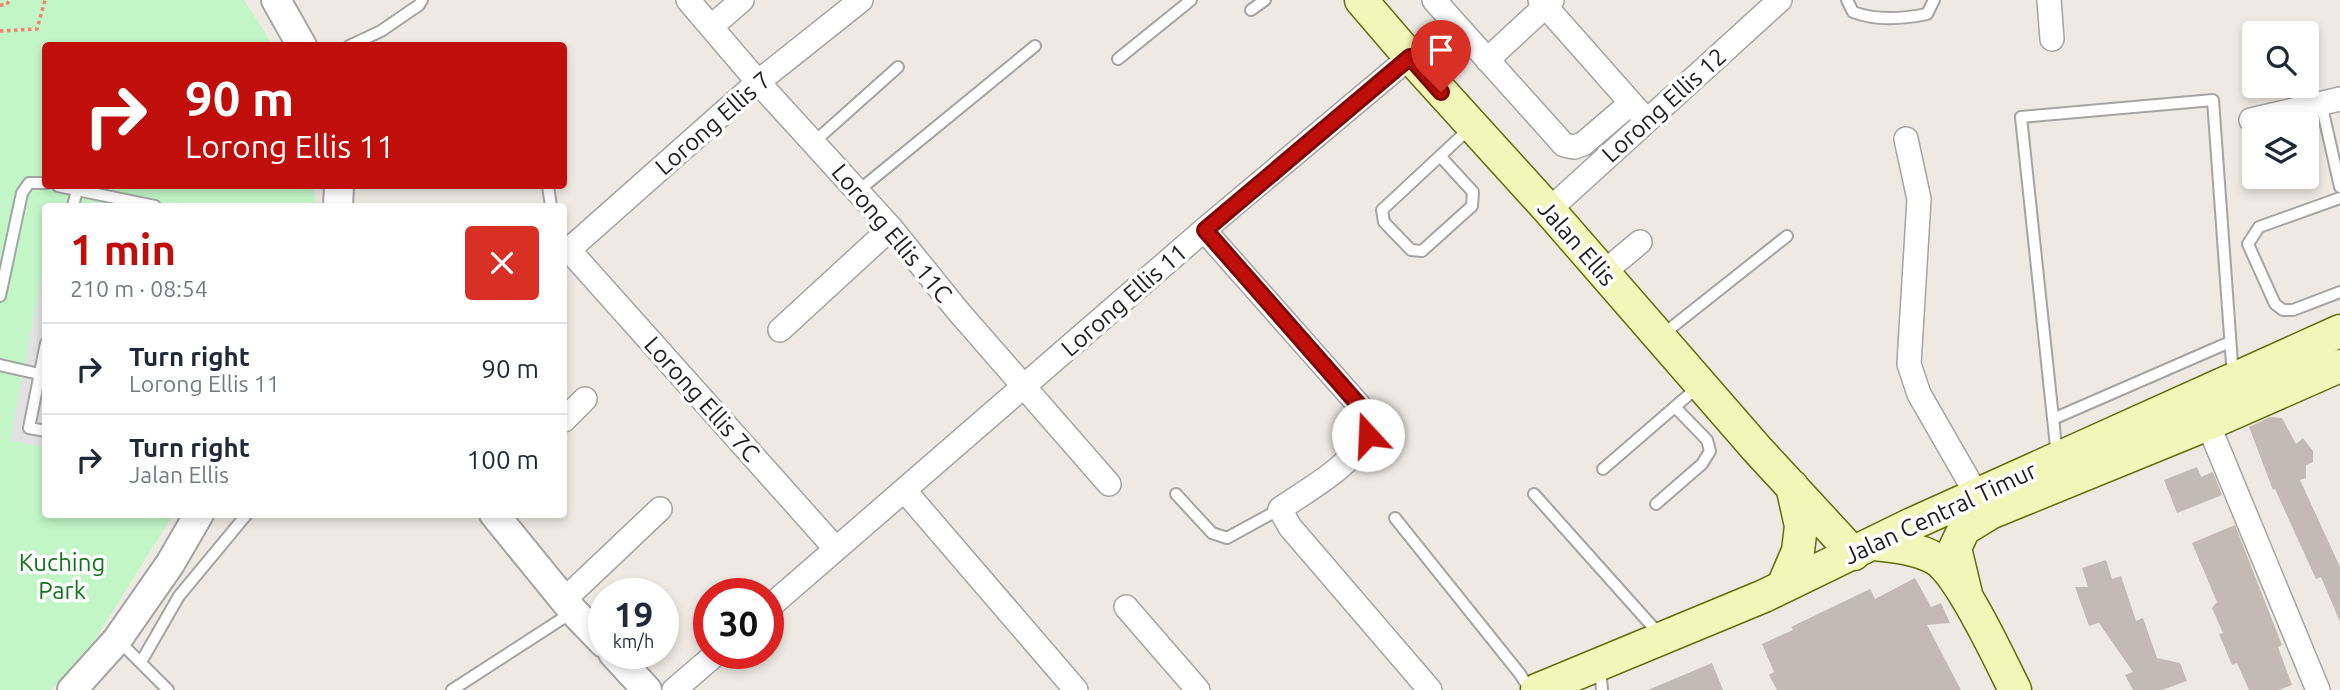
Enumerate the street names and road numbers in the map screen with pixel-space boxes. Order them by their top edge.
street label: Lorong Ellis 12 [1597,42,1731,168]
street label: Lorong Ellis 7 [650,66,776,180]
street label: Lorong Ellis 11C [826,158,958,308]
street label: Jalan Ellis [1533,195,1621,291]
street label: Lorong Ellis 11 [1056,238,1192,362]
street label: Lorong Ellis 7C [639,331,765,467]
street label: Jalan Central Timur [1839,456,2041,570]

